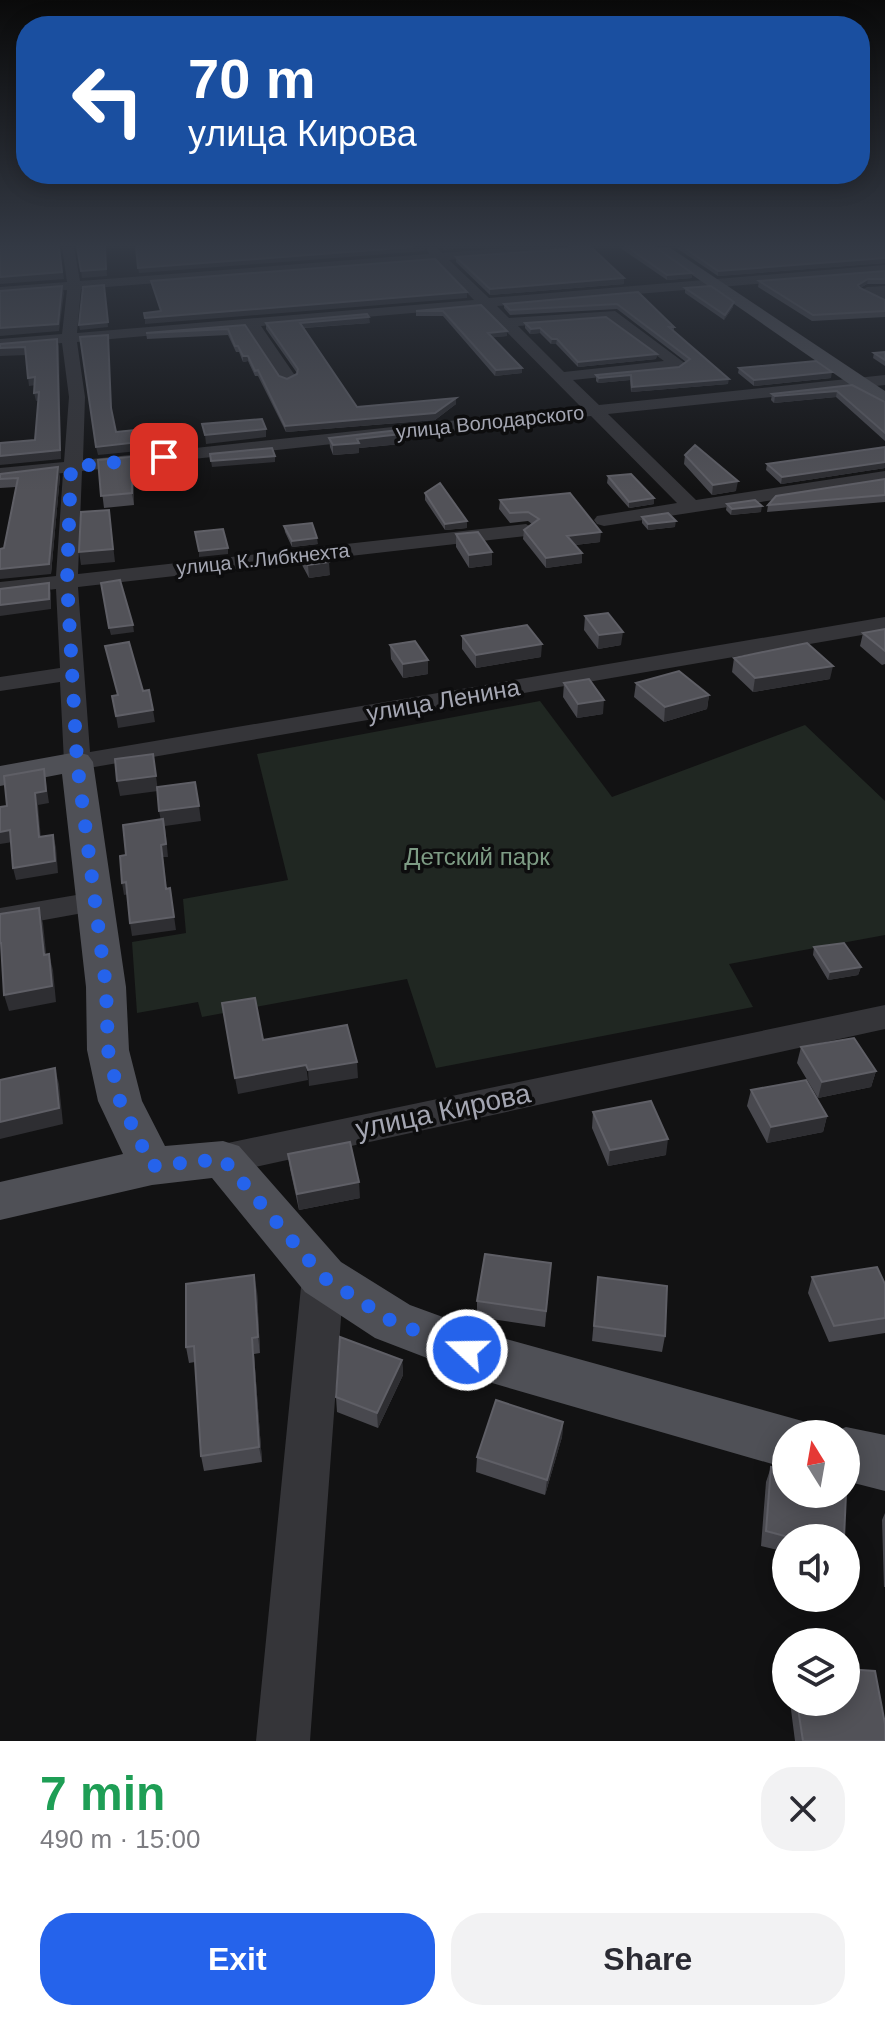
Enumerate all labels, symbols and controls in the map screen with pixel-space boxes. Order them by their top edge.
text: 70 m [188,47,316,110]
icon: left [56,48,160,152]
text: улица Кирова [188,113,417,154]
street label: улица Володарского [395,401,585,443]
pin [130,423,198,491]
icon: arrive [142,435,186,479]
street label: улица К.Либкнехта [175,539,351,579]
street label: улица Ленина [364,673,522,727]
park label: Детский парк [404,843,550,870]
street label: улица Кирова [353,1077,534,1145]
position arrow [425,1308,509,1392]
north arrow [772,1420,860,1508]
map controls [772,1420,860,1716]
button: sound [772,1524,860,1612]
button: layers [772,1628,860,1716]
text: 7 min [40,1767,165,1820]
button: close [761,1767,845,1851]
text: 490 m · 15:00 [40,1824,200,1854]
button: Exit [40,1913,435,2005]
button: Share [451,1913,845,2005]

